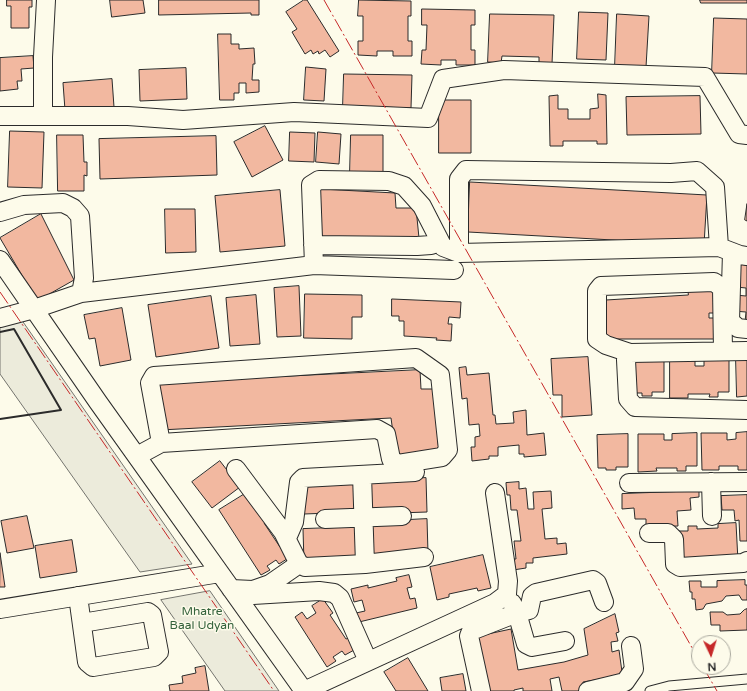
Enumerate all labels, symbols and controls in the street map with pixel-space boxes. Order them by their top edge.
park label: Mhatre Baal Udyan [170,605,234,633]
north arrow [691,635,731,675]
text: N [707,660,717,673]

